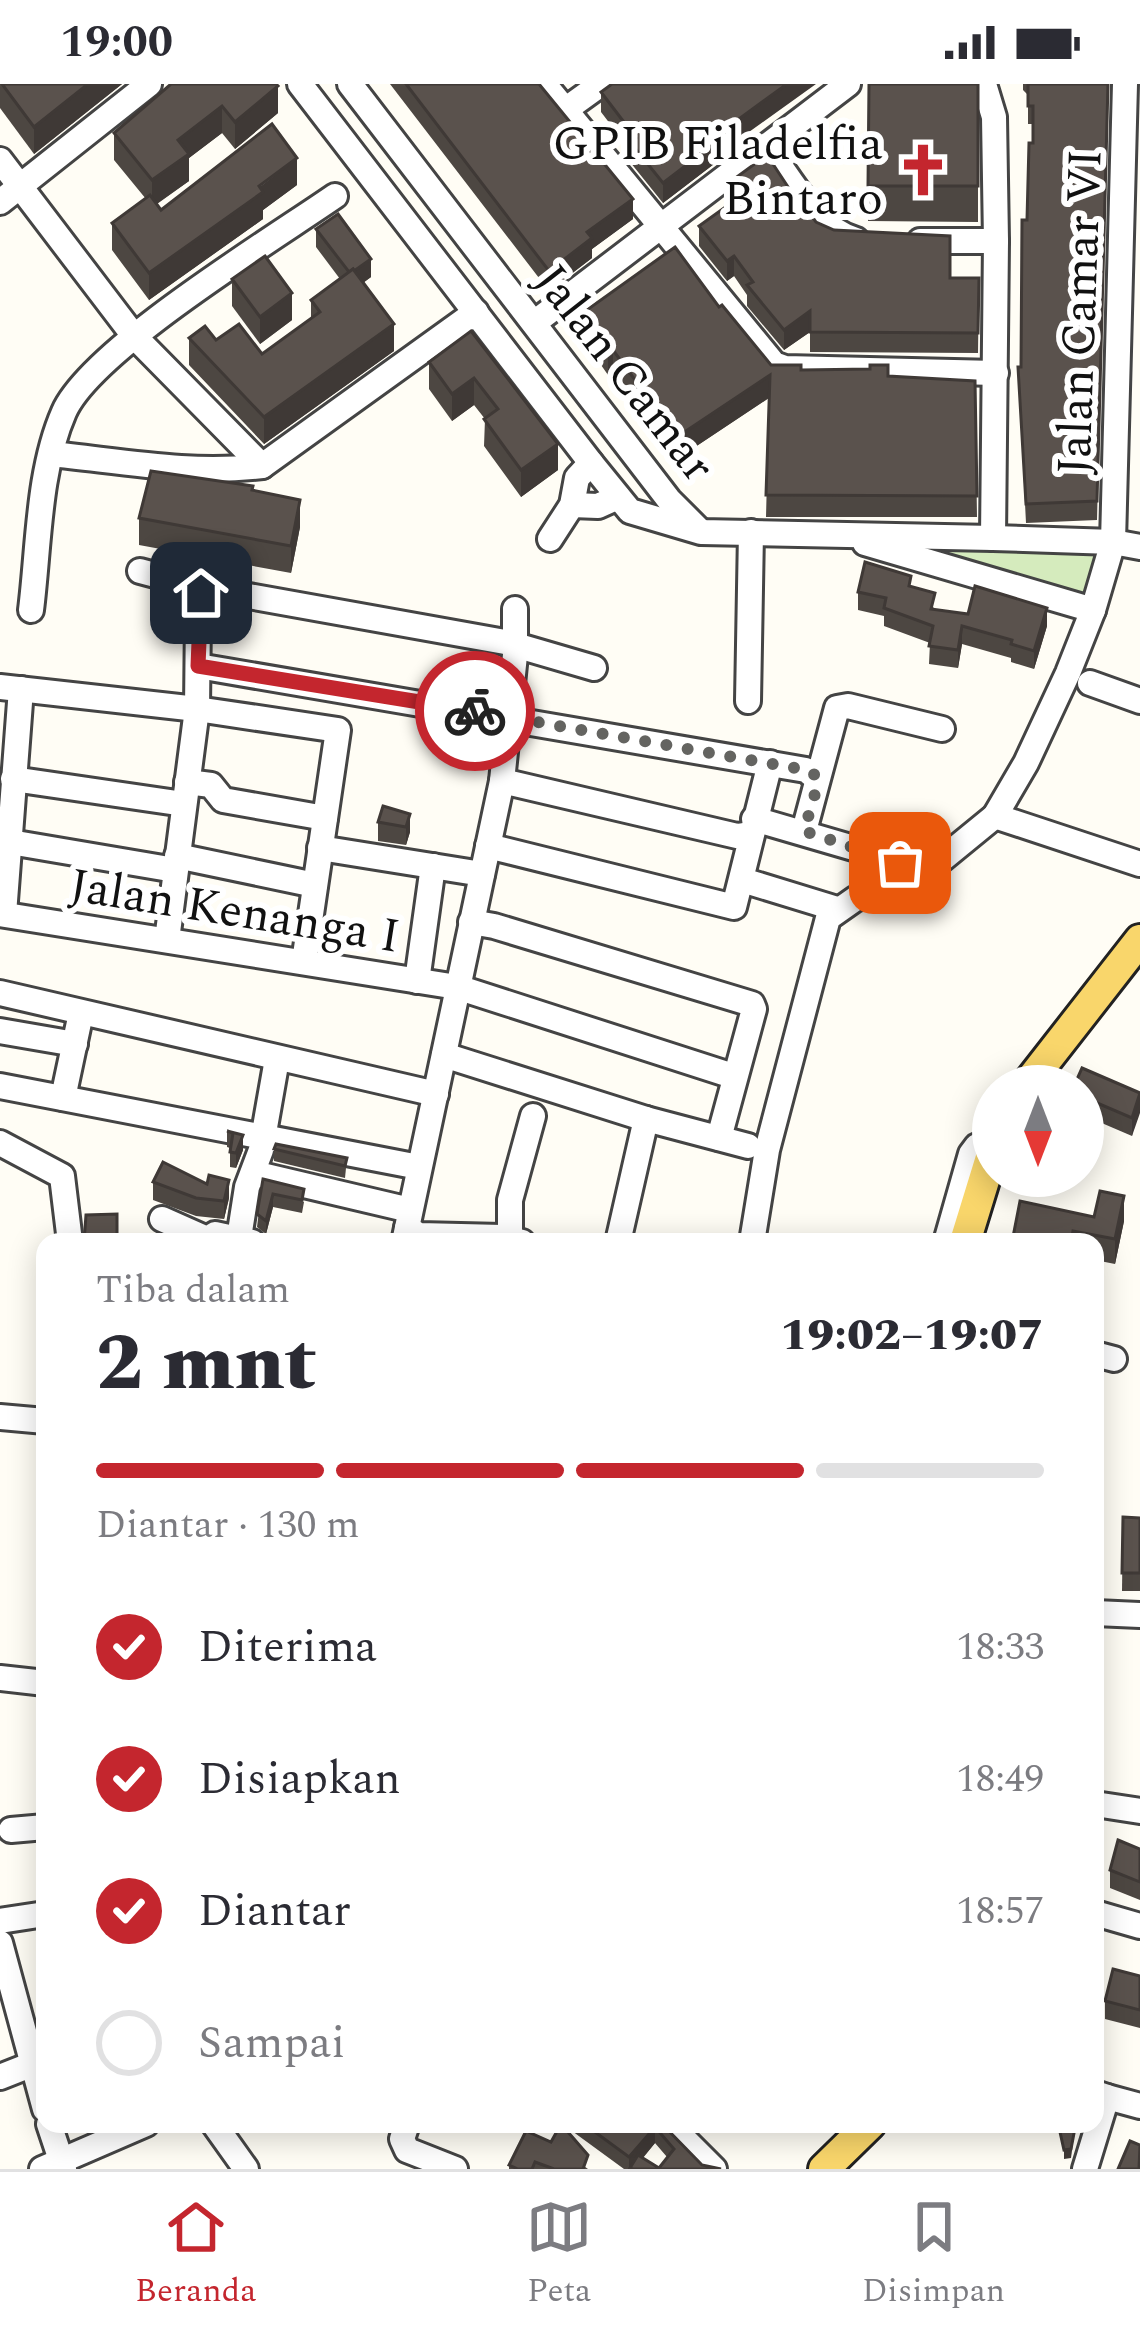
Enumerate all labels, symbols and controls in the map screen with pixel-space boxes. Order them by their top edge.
text: 19:00 [60,8,173,77]
place label: GPIB Filadelfia Bintaro [553,108,883,236]
church icon: GPIB Filadelfia Bintaro [894,141,952,199]
street label: Jalan Camar VI [1038,148,1123,476]
street label: Jalan Camar [515,249,733,498]
pin [150,542,252,644]
icon: home [168,560,234,626]
courier [415,651,535,771]
icon: bike [442,678,508,744]
pin [849,812,951,914]
icon: bag [867,830,933,896]
street label: Jalan Kenanga I [64,849,405,974]
north arrow [972,1065,1104,1197]
map controls [972,1065,1104,1197]
text: Tiba dalam [96,1261,290,1320]
text: 19:02–19:07 [780,1301,1044,1370]
text: 2 mnt [96,1305,316,1424]
text: Diantar · 130 m [96,1496,360,1555]
text: Diterima [198,1613,377,1682]
icon: check [96,1614,162,1680]
text: 18:33 [956,1618,1044,1677]
text: Disiapkan [198,1745,401,1814]
icon: check [96,1746,162,1812]
text: 18:49 [956,1750,1044,1809]
text: Diantar [198,1877,351,1946]
icon: check [96,1878,162,1944]
text: 18:57 [956,1882,1044,1941]
text: Sampai [198,2009,345,2078]
tab: Beranda [135,2194,256,2316]
tab: Peta [526,2194,592,2316]
tab: Disimpan [862,2194,1005,2316]

